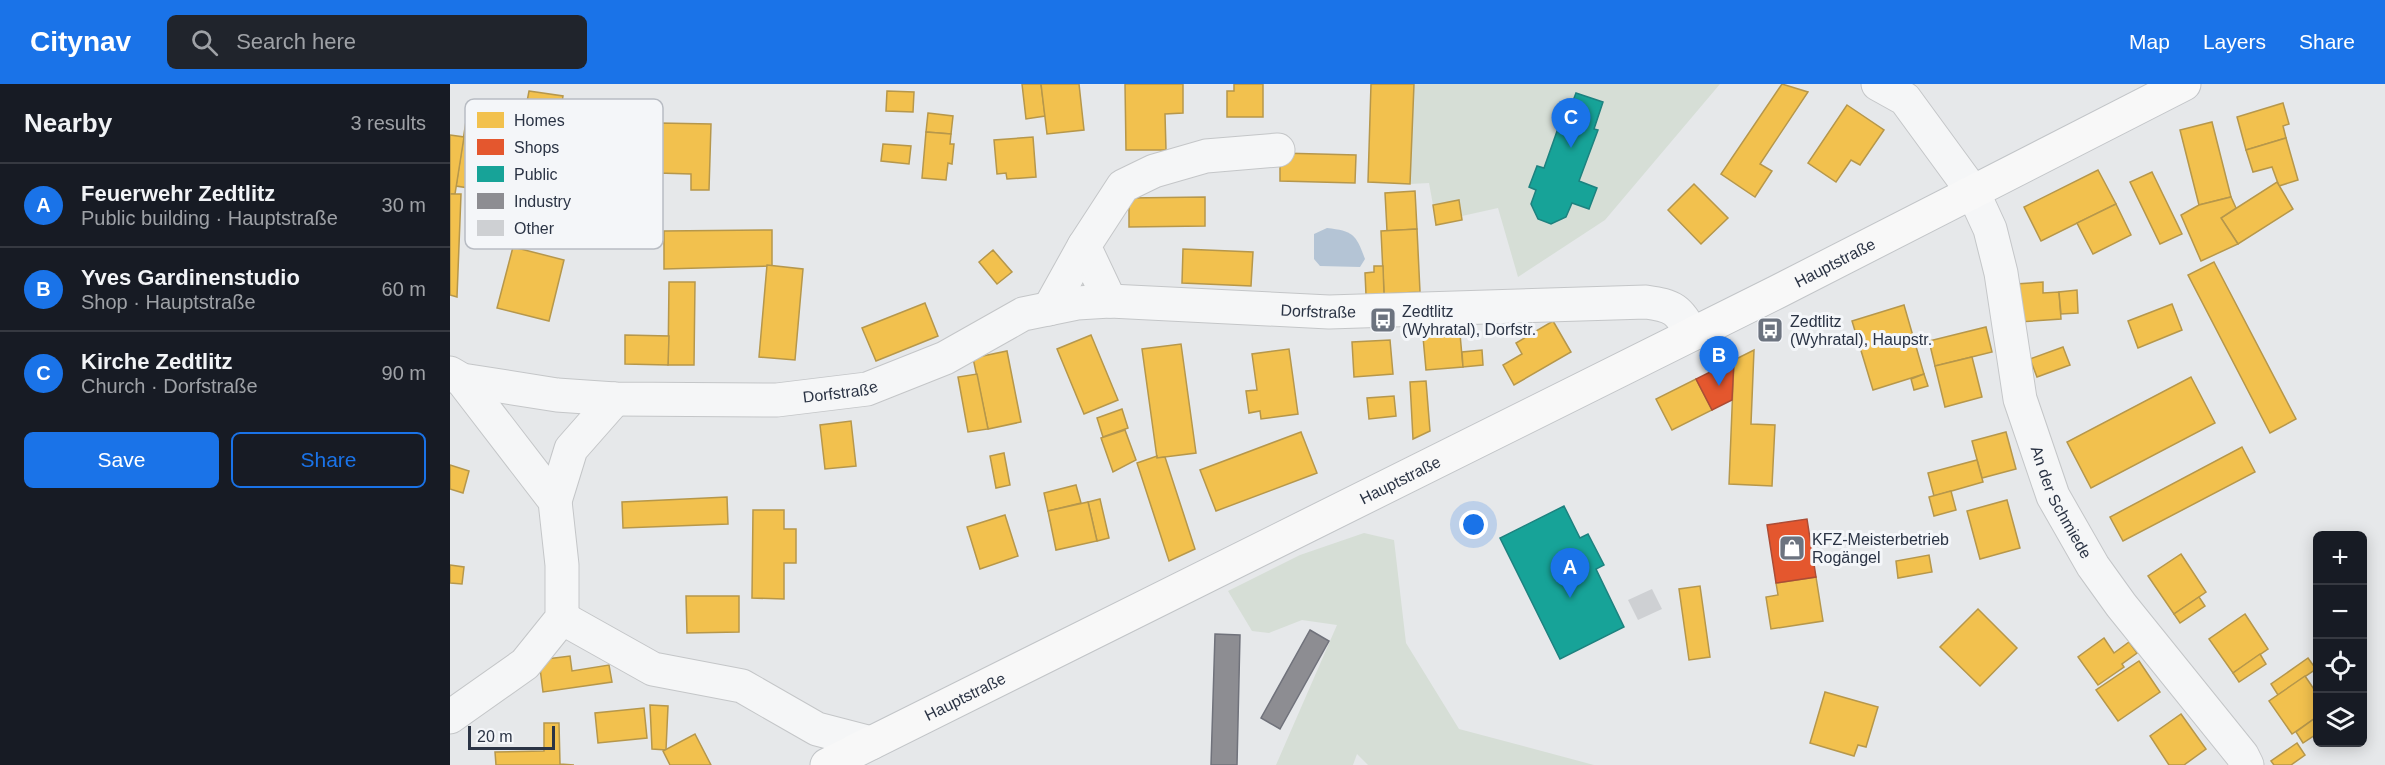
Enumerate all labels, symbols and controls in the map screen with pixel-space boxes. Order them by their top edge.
search box [167,15,587,69]
text: Citynav [30,26,131,57]
icon: search [188,26,221,59]
text: Search here [236,29,356,54]
text: Map [2129,30,2170,53]
text: Layers [2203,30,2266,53]
text: Share [2299,30,2355,53]
pin: C [1552,98,1590,148]
legend [465,99,663,249]
text: Nearby [24,108,112,138]
text: 3 results [350,112,426,134]
text: Homes [514,112,565,129]
text: Shops [514,139,559,156]
text: Public [514,166,558,183]
text: Feuerwehr Zedtlitz [81,181,275,206]
text: Industry [514,193,571,210]
text: A [36,194,51,216]
text: 30 m [382,194,426,216]
text: Public building · Hauptstraße [81,207,338,229]
text: Other [514,220,555,237]
street label: Hauptstraße [1792,235,1878,290]
text: Yves Gardinenstudio [81,265,300,290]
text: B [36,278,51,300]
text: 60 m [382,278,426,300]
text: Shop · Hauptstraße [81,291,256,313]
street label: Dorfstraße [1280,301,1356,321]
place label: Zedtlitz (Wyhratal), Dorfstr. [1402,303,1536,338]
bus stop icon: Zedtlitz (Wyhratal), Dorfstr. [1368,305,1398,335]
place label: Zedtlitz (Wyhratal), Haupstr. [1790,313,1932,348]
bus stop icon: Zedtlitz (Wyhratal), Haupstr. [1755,315,1785,345]
pin: B [1700,336,1738,386]
text: Kirche Zedtlitz [81,349,233,374]
text: C [36,362,51,384]
text: 90 m [382,362,426,384]
text: Church · Dorfstraße [81,375,258,397]
street label: Dorfstraße [802,377,880,405]
button: Save [24,432,219,488]
button: Share [231,432,426,488]
street label: An der Schmiede [2028,444,2095,561]
street label: Hauptstraße [1357,452,1443,507]
your location [1459,510,1488,539]
place label: KFZ-Meisterbetrieb Rogängel [1812,531,1949,566]
map controls [2313,531,2367,747]
button: + [2313,531,2367,585]
shop icon: KFZ-Meisterbetrieb Rogängel [1777,533,1807,563]
pin: A [1550,548,1590,598]
button: − [2313,585,2367,639]
button: locate [2313,639,2367,693]
street label: Hauptstraße [922,669,1008,724]
button: layers [2313,693,2367,747]
scale bar [468,723,555,750]
text: 20 m [477,728,513,745]

